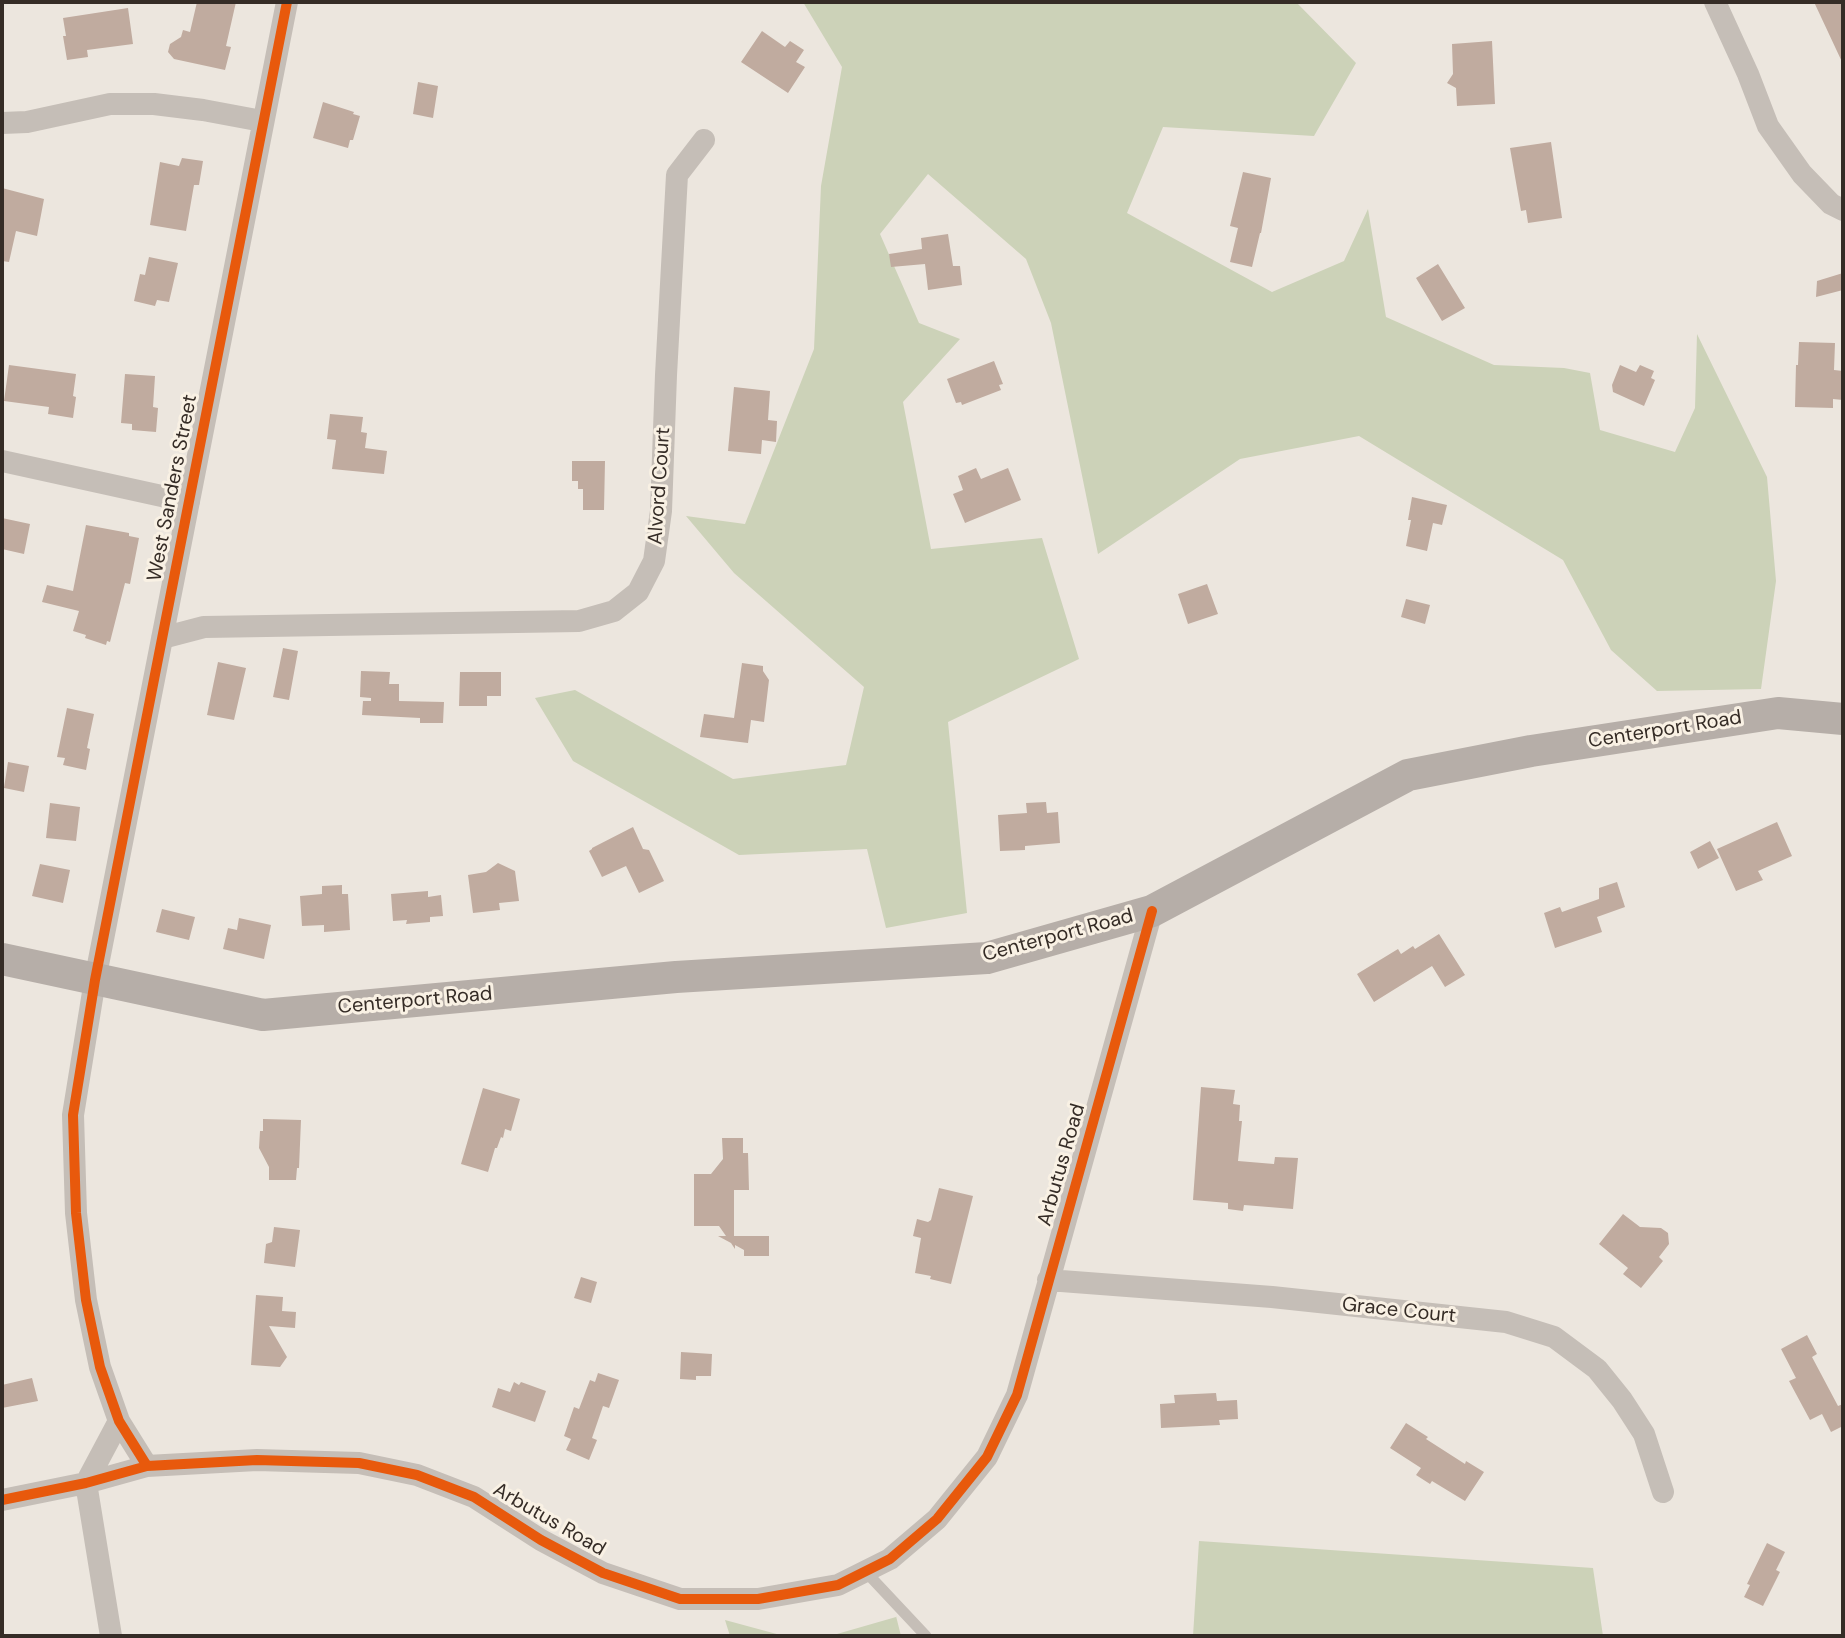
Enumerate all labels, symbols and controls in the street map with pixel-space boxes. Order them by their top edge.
street label: West Sanders Street [143,393,203,583]
street label: Alvord Court [644,427,676,545]
street label: Centerport Road [1587,706,1743,754]
street label: Centerport Road [980,904,1136,968]
street label: Centerport Road [337,982,493,1020]
street label: Arbutus Road [1033,1101,1091,1229]
street label: Grace Court [1341,1293,1457,1329]
street label: Arbutus Road [488,1478,610,1562]

